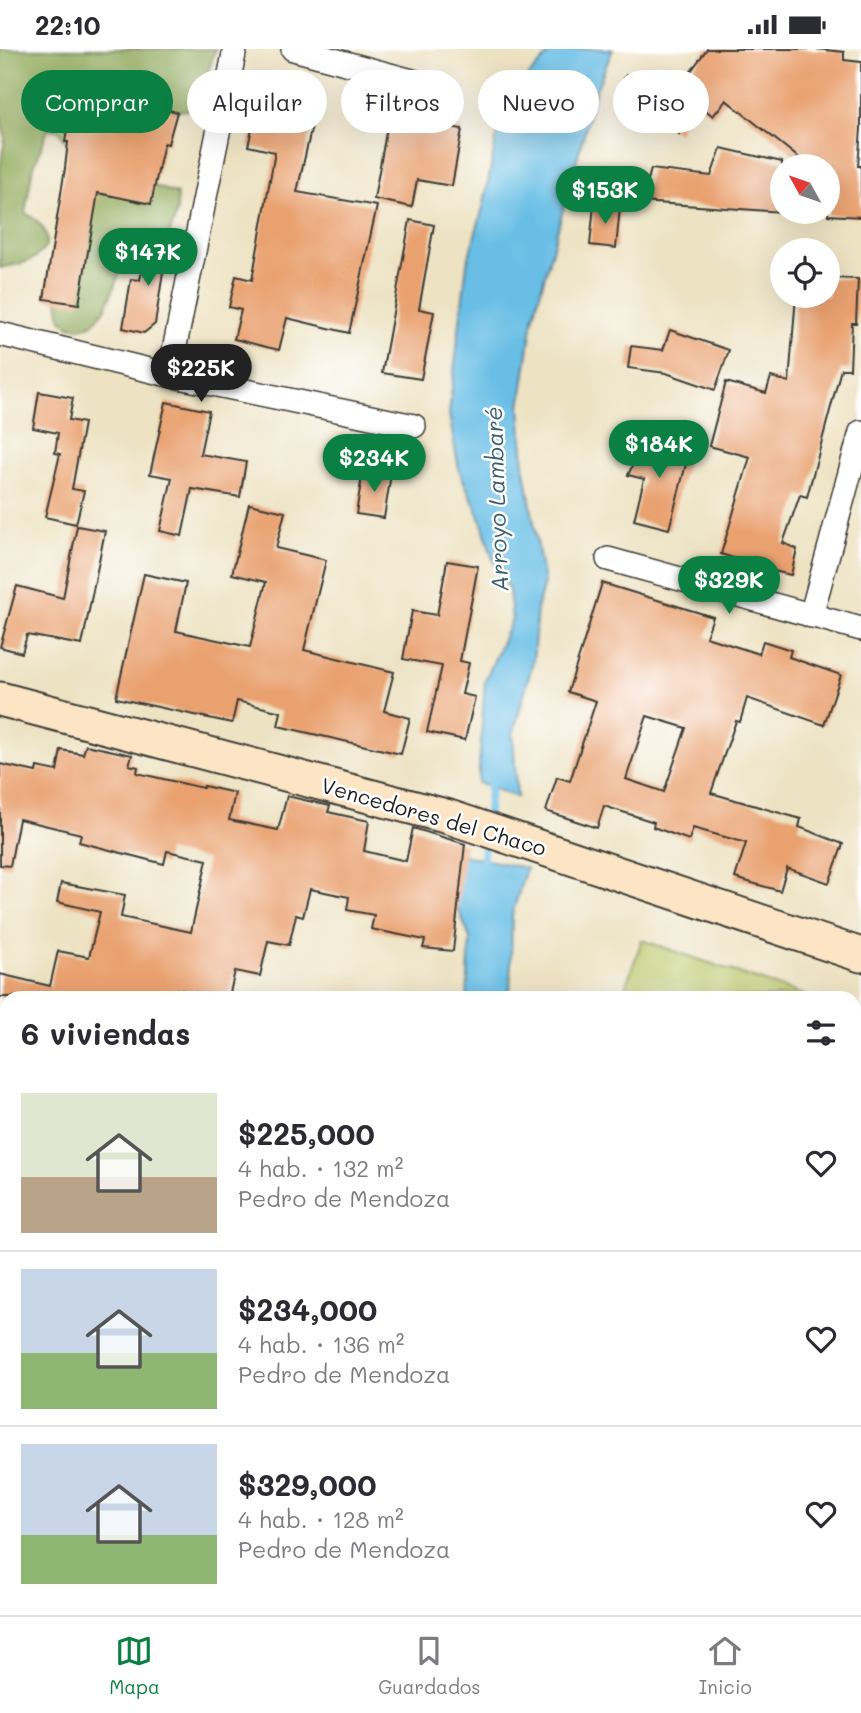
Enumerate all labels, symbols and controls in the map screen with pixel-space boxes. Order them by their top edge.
text: 22:10 [35,8,101,42]
chip: Comprar [21,70,173,133]
chip: Alquilar [187,70,327,133]
chip: Filtros [341,70,464,133]
chip: Nuevo [478,70,599,133]
chip: Piso [613,70,709,133]
north arrow [770,154,840,224]
map controls [770,154,840,308]
pin: $153K [556,167,654,226]
text: $153K [572,174,638,204]
pin: $147K [99,229,197,288]
text: $147K [115,236,181,266]
button: locate [770,238,840,308]
pin: $225K [152,345,250,404]
text: $225K [167,352,235,382]
water label: Arroyo Lambaré [478,406,514,592]
pin: $184K [610,421,708,480]
text: $184K [625,428,693,458]
pin: $234K [325,435,423,494]
text: $234K [339,442,409,472]
pin: $329K [680,557,778,616]
text: $329K [694,564,764,594]
street label: Vencedores del Chaco [318,771,550,861]
text: 6 viviendas [21,1013,190,1053]
icon: filters [802,1014,840,1052]
text: $225,000 [238,1113,375,1153]
icon: home [77,1121,161,1205]
icon: heart [802,1144,840,1182]
text: 4 hab. · 132 m² [238,1153,403,1183]
text: Pedro de Mendoza [238,1183,450,1213]
text: $234,000 [238,1289,377,1329]
icon: home [77,1297,161,1381]
icon: heart [802,1320,840,1358]
text: 4 hab. · 136 m² [238,1329,404,1359]
text: Pedro de Mendoza [238,1359,450,1389]
text: $329,000 [238,1464,376,1504]
icon: home [77,1472,161,1556]
icon: heart [802,1495,840,1533]
text: 4 hab. · 128 m² [238,1504,404,1534]
text: Pedro de Mendoza [238,1534,450,1564]
tab: Mapa [109,1632,160,1699]
tab: Guardados [378,1632,480,1699]
tab: Inicio [699,1632,752,1699]

